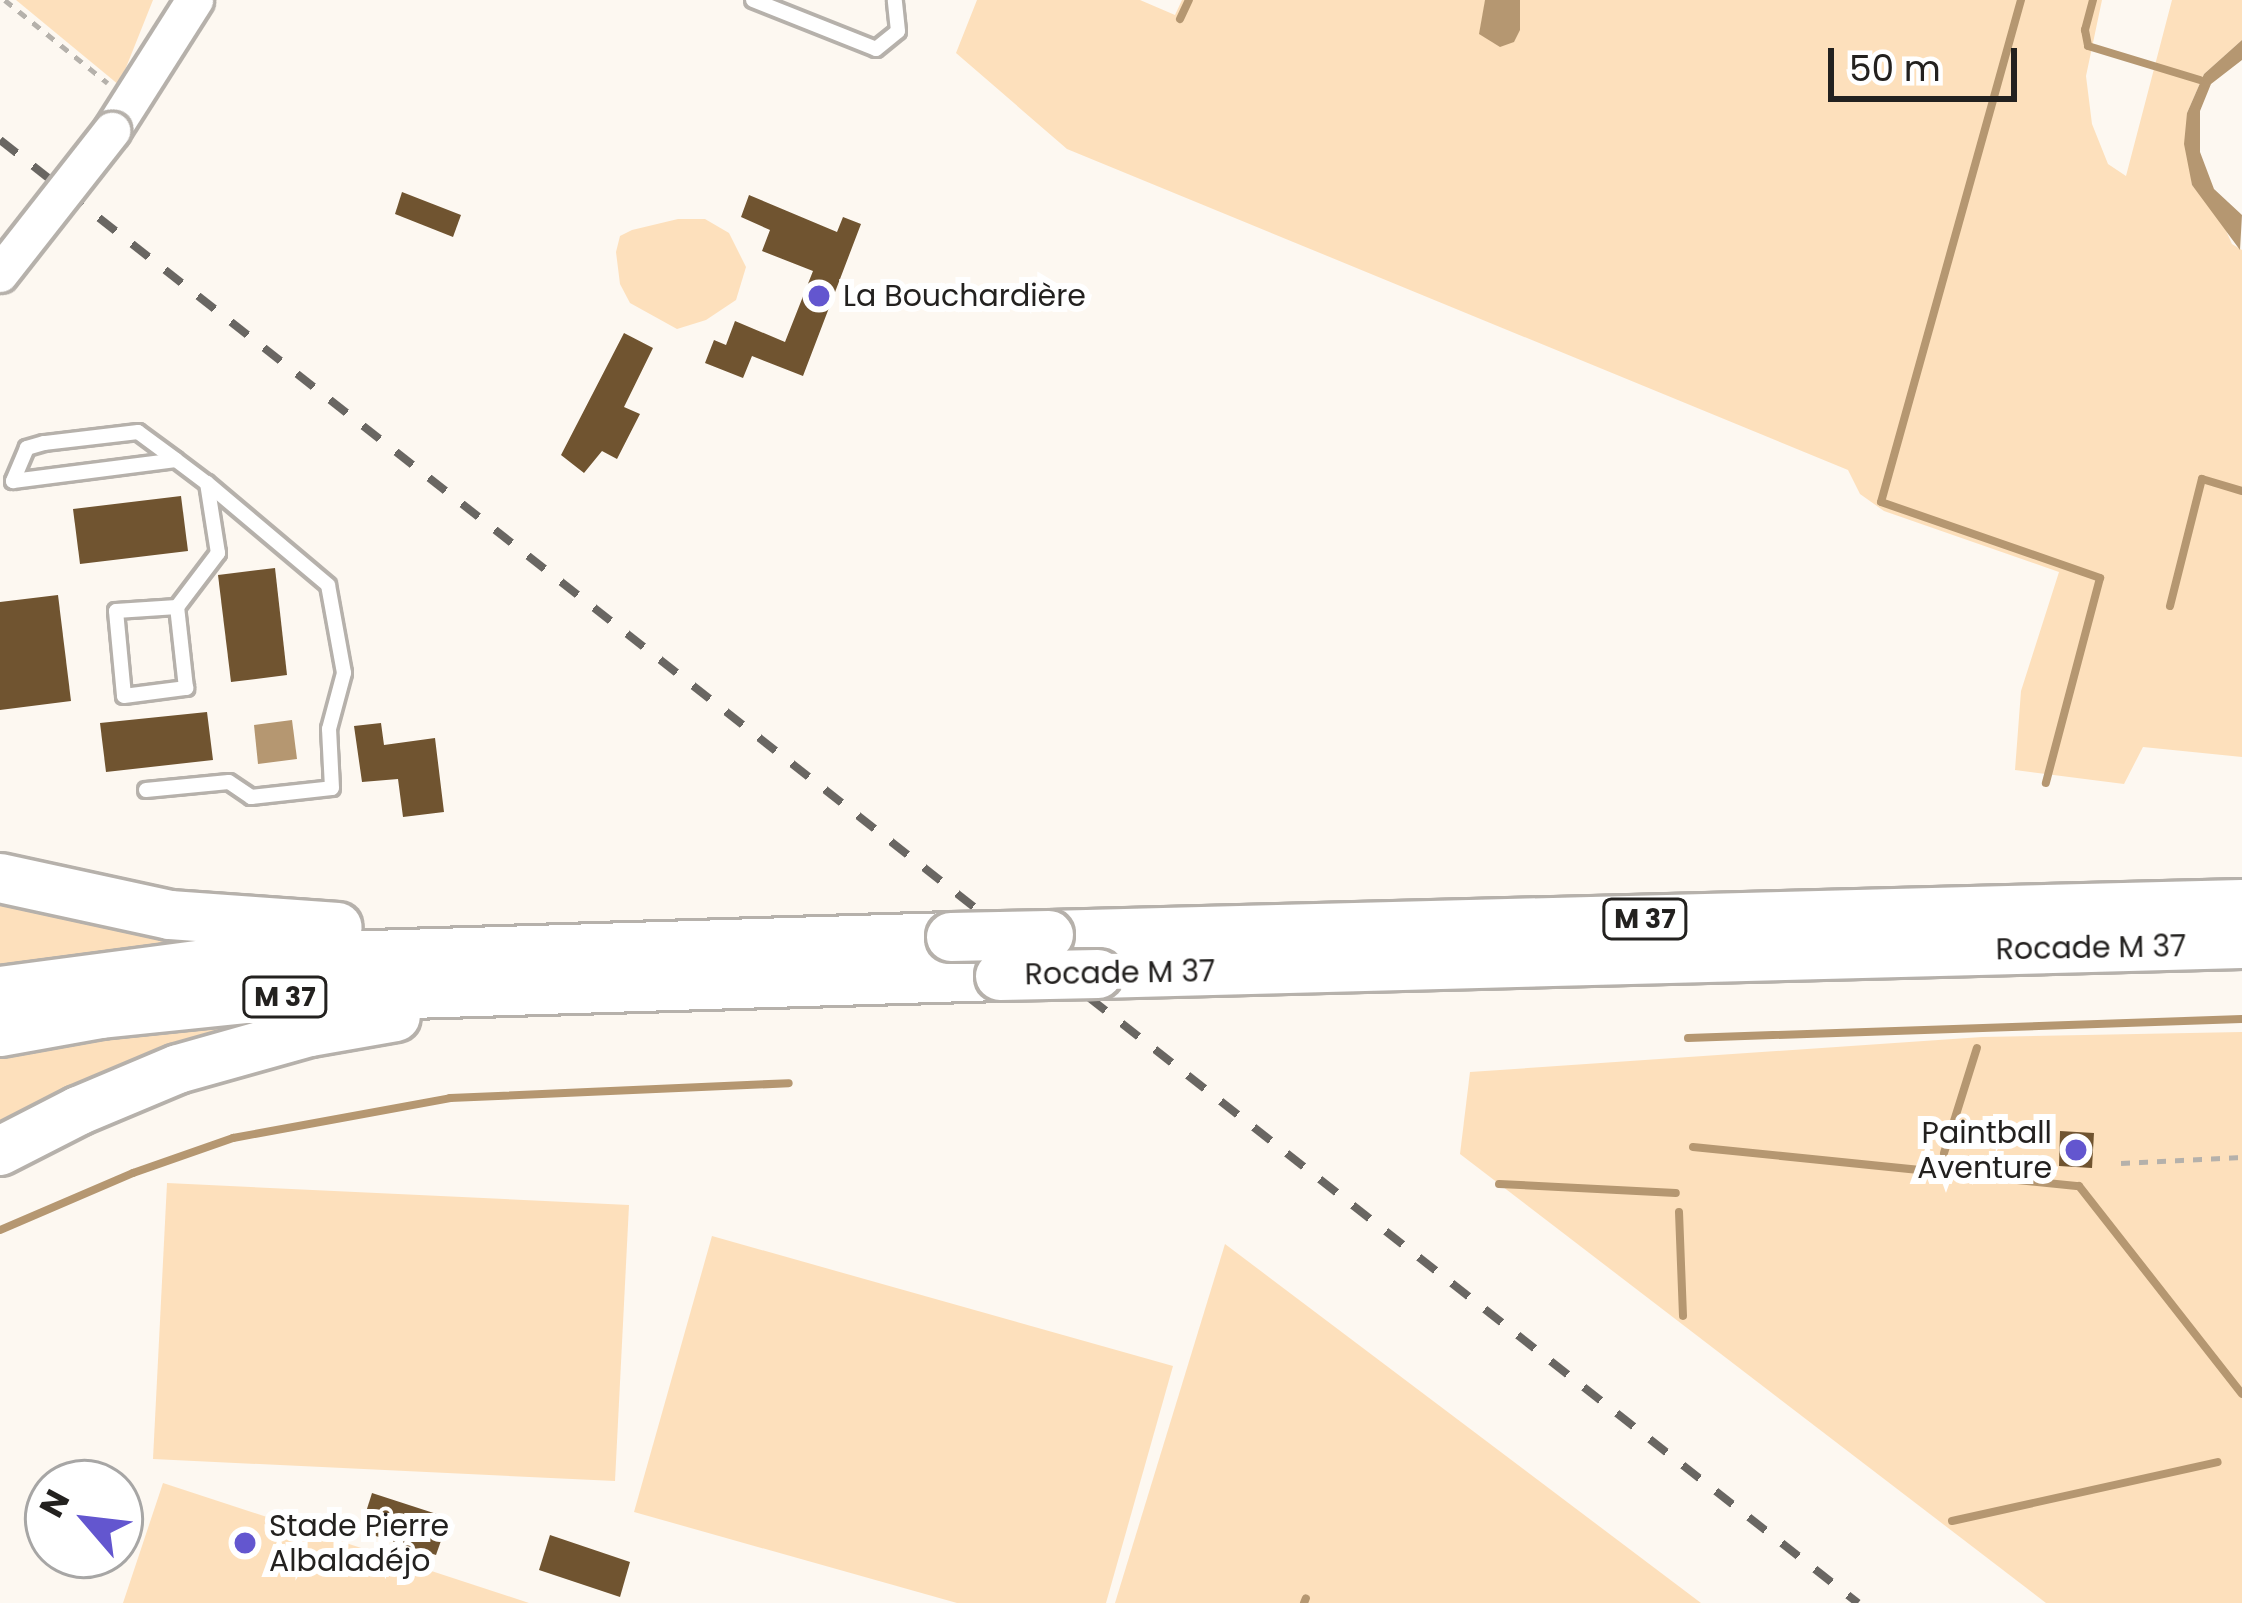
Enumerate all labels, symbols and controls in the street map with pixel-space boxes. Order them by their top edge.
scale bar [1834,24,2023,98]
text: 50 m [1849,43,1941,94]
place label: La Bouchardière [843,278,1086,314]
marker: La Bouchardière [806,283,832,309]
road number: M 37 [1600,898,1690,940]
street label: Rocade M 37 [1995,928,2187,968]
street label: Rocade M 37 [1024,953,1216,993]
road number: M 37 [240,976,330,1018]
place label: Paintball Aventure [1917,1115,2052,1186]
marker: Paintball Aventure [2063,1137,2089,1163]
north arrow [24,1459,144,1579]
text: N [28,1481,81,1525]
place label: Stade Pierre Albaladéjo [269,1508,449,1579]
marker: Stade Pierre Albaladéjo [232,1530,258,1556]

